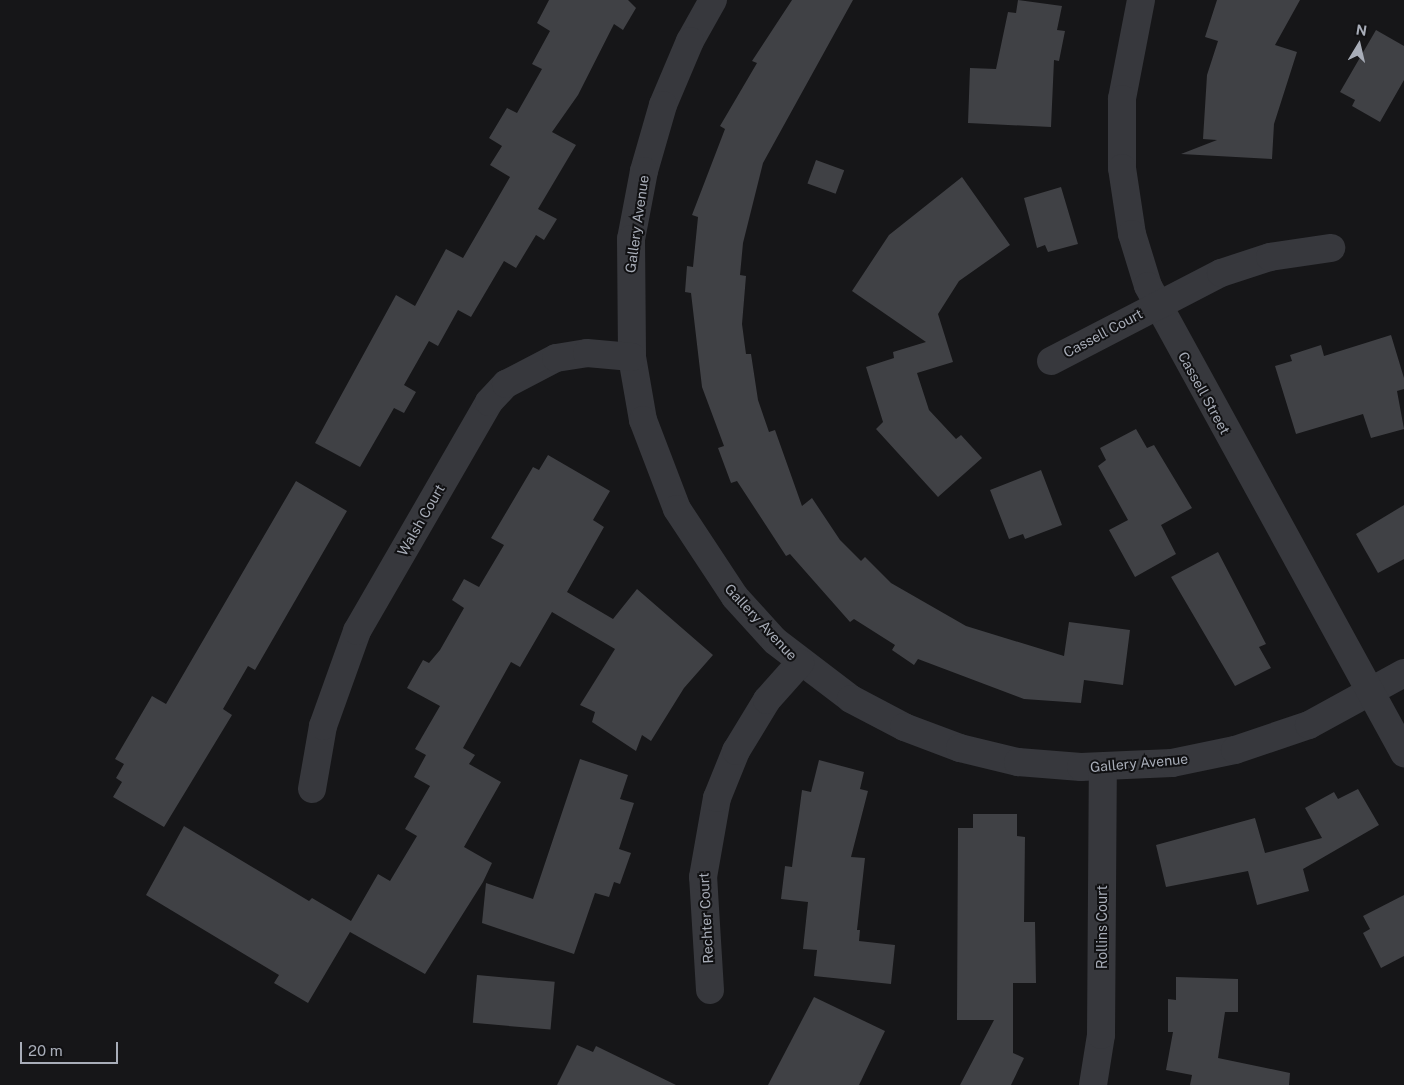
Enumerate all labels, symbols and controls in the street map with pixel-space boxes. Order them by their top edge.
north arrow [1334,20,1384,70]
text: N [1355,21,1368,39]
street label: Gallery Avenue [622,174,652,274]
street label: Cassell Court [1060,305,1146,361]
street label: Cassell Street [1174,349,1234,437]
street label: Walsh Court [394,481,448,559]
street label: Gallery Avenue [721,580,801,664]
street label: Gallery Avenue [1089,750,1189,776]
street label: Rechter Court [695,872,717,964]
street label: Rollins Court [1094,885,1110,969]
scale bar [22,1032,120,1064]
text: 20 m [28,1042,63,1059]

